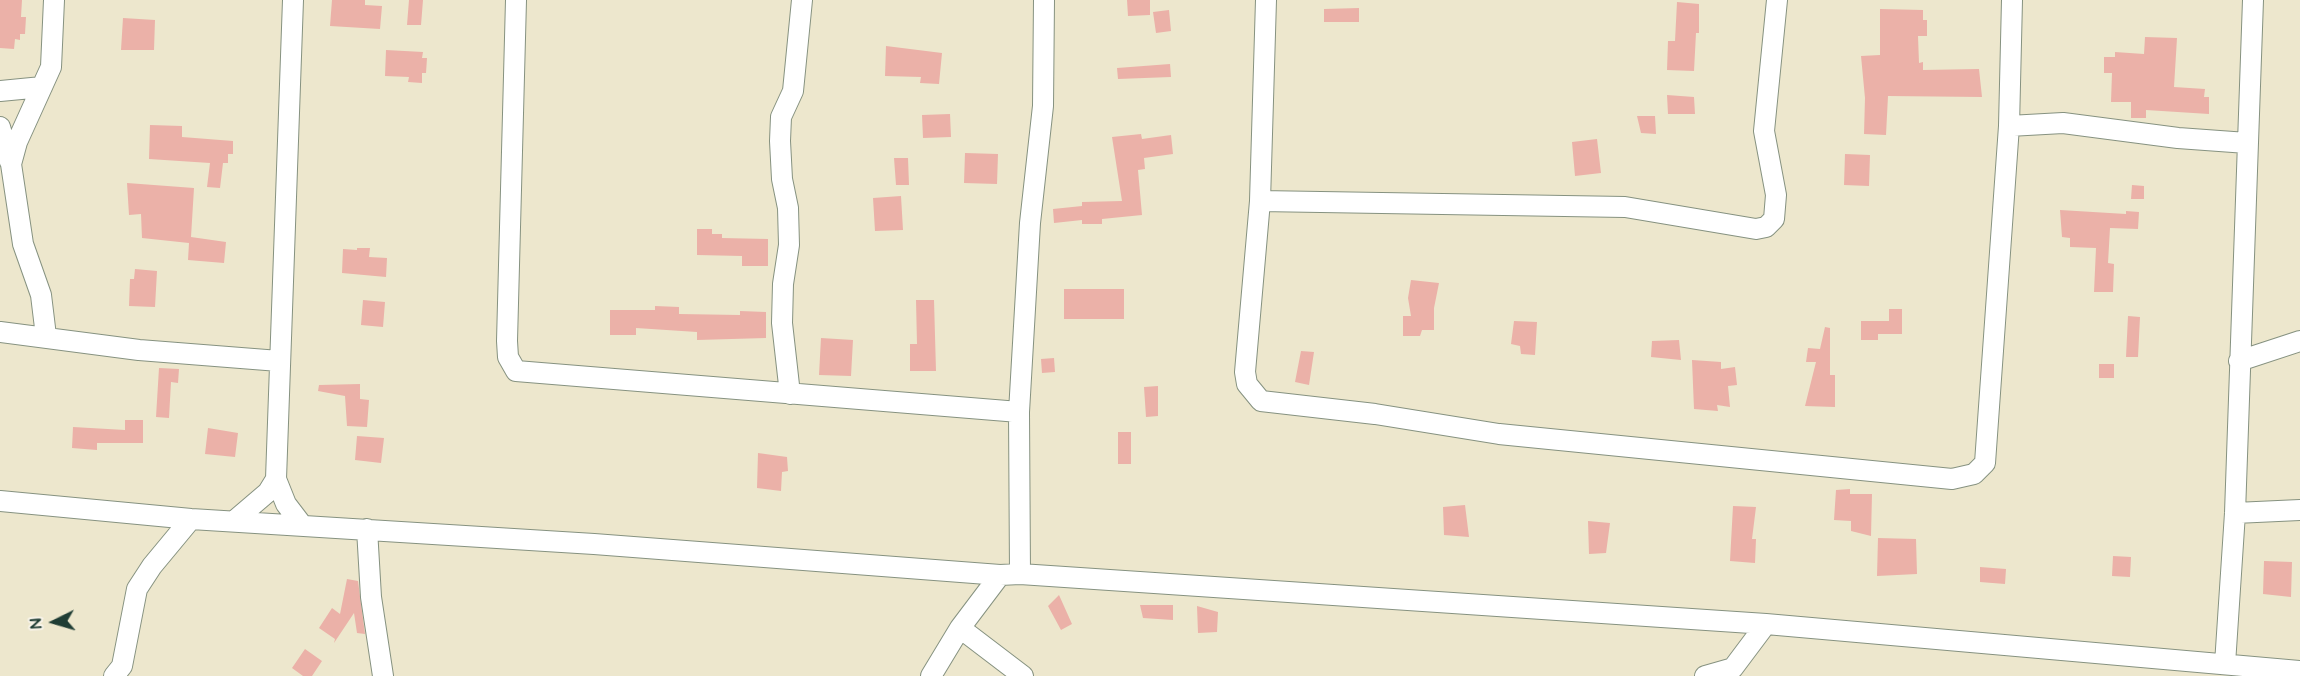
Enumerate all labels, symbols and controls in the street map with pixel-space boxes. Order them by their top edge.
north arrow [24,592,84,652]
text: N [25,618,47,630]

